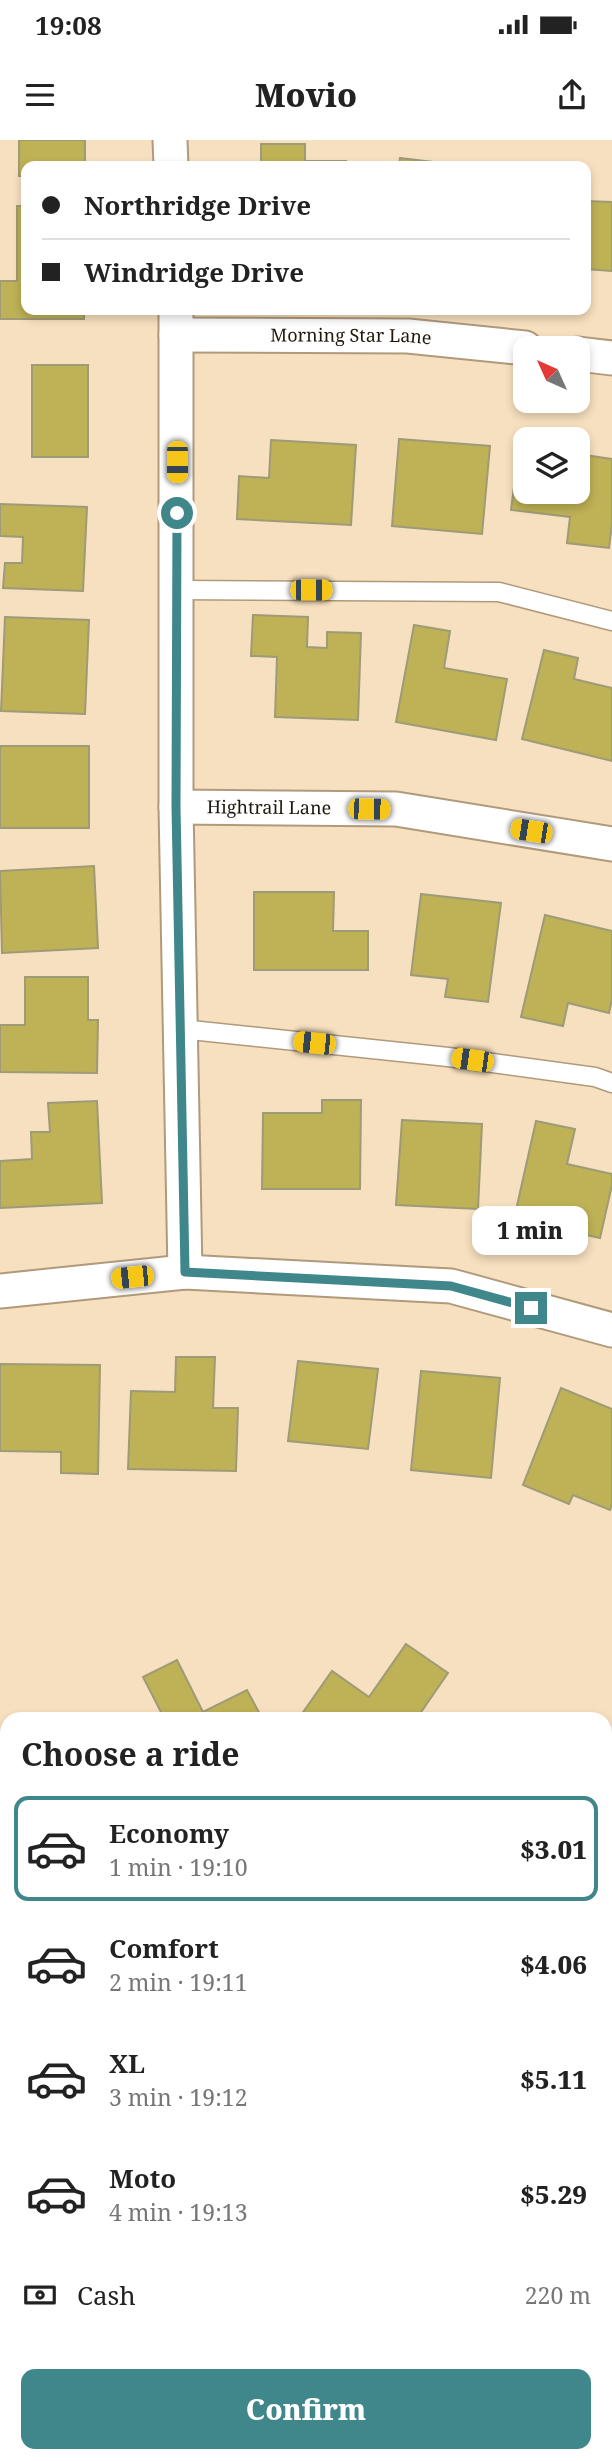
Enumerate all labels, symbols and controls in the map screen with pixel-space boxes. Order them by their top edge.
text: 19:08 [35,7,102,43]
text: Movio [255,73,357,116]
icon: menu [21,76,59,114]
icon: share [553,76,591,114]
text: Northridge Drive [84,187,311,223]
text: Windridge Drive [84,254,304,290]
street label: Morning Star Lane [270,322,433,349]
north arrow [513,336,590,413]
map controls [513,336,590,504]
button: layers [513,427,590,504]
car [167,441,188,483]
route start [161,497,193,529]
car [291,580,333,601]
street label: Hightrail Lane [207,794,331,819]
car [348,798,391,820]
car [509,817,554,845]
car [293,1030,336,1056]
car [450,1047,495,1073]
callout: 1 min [473,1206,589,1256]
text: 1 min [497,1214,563,1246]
car [111,1264,154,1290]
route end [515,1292,547,1324]
text: Choose a ride [21,1732,240,1775]
text: Economy [109,1815,229,1851]
icon: car [25,1817,88,1880]
text: $3.01 [520,1831,587,1867]
text: 1 min · 19:10 [109,1851,247,1883]
text: Comfort [109,1930,219,1966]
icon: car [25,1932,88,1995]
text: $4.06 [520,1946,587,1982]
text: 2 min · 19:11 [109,1966,247,1998]
text: XL [109,2045,145,2081]
icon: car [25,2047,88,2110]
text: $5.11 [520,2061,587,2097]
text: 3 min · 19:12 [109,2081,247,2113]
text: Moto [109,2160,176,2196]
icon: car [25,2162,88,2225]
text: $5.29 [520,2176,587,2212]
text: 4 min · 19:13 [109,2196,247,2228]
icon: cash [21,2276,59,2314]
text: Cash [77,2277,136,2313]
text: 220 m [525,2279,591,2311]
button: Confirm [21,2369,591,2449]

